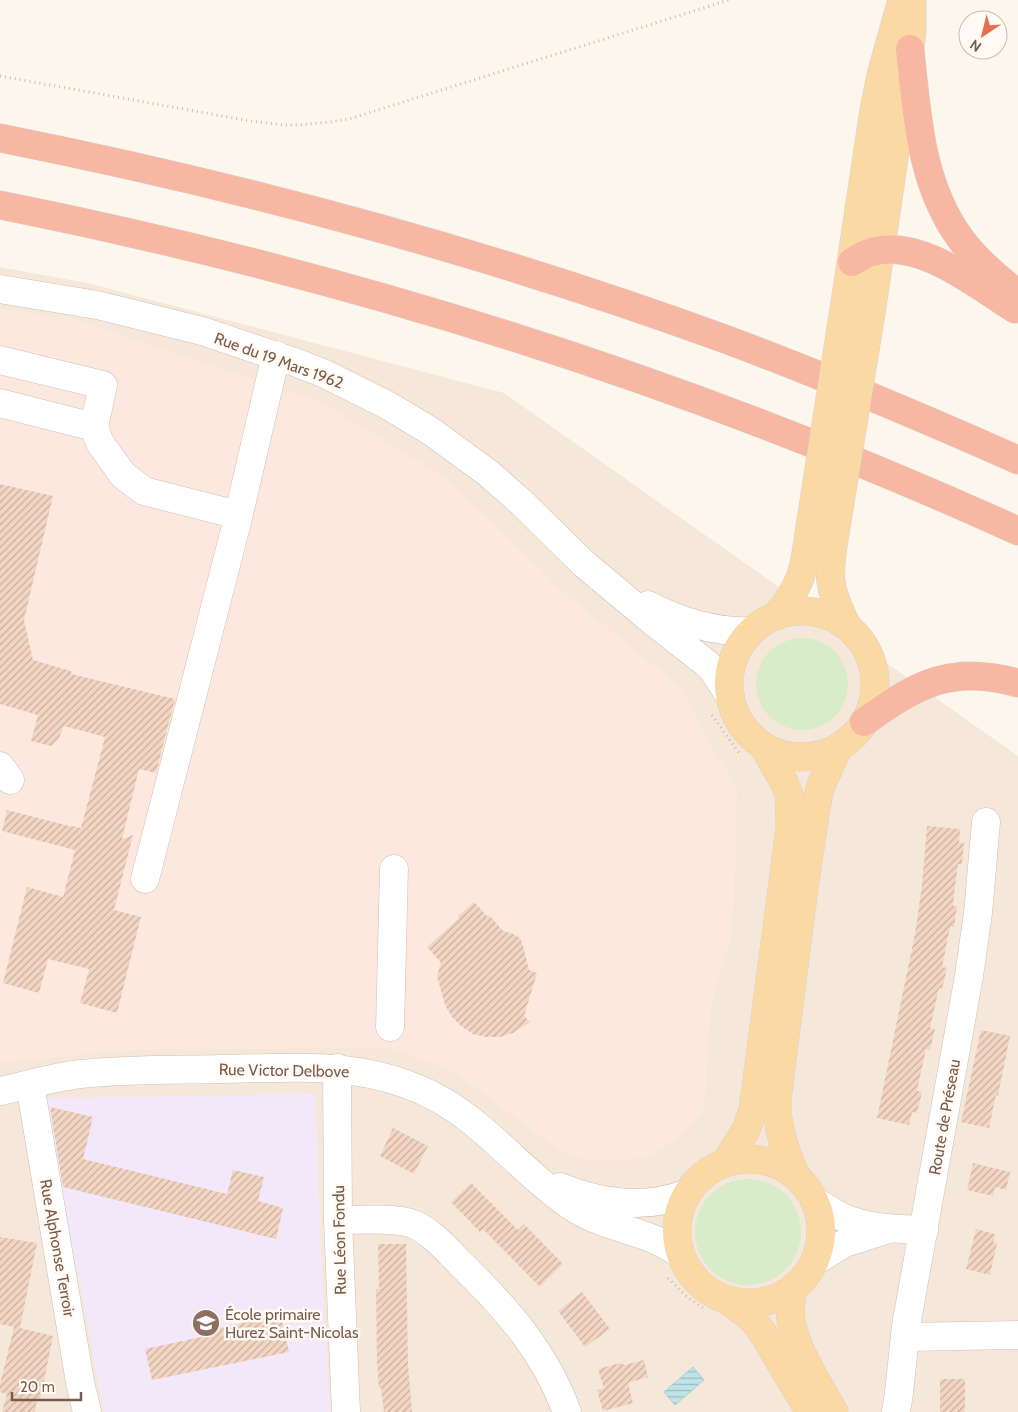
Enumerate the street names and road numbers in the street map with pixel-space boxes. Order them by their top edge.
street label: Rue du 19 Mars 1962 [212,328,346,393]
street label: Route de Préseau [925,1058,964,1176]
street label: Rue Victor Delbove [219,1060,349,1081]
street label: Rue Alphonse Terroir [36,1178,79,1319]
street label: Rue Léon Fondu [329,1185,350,1295]

